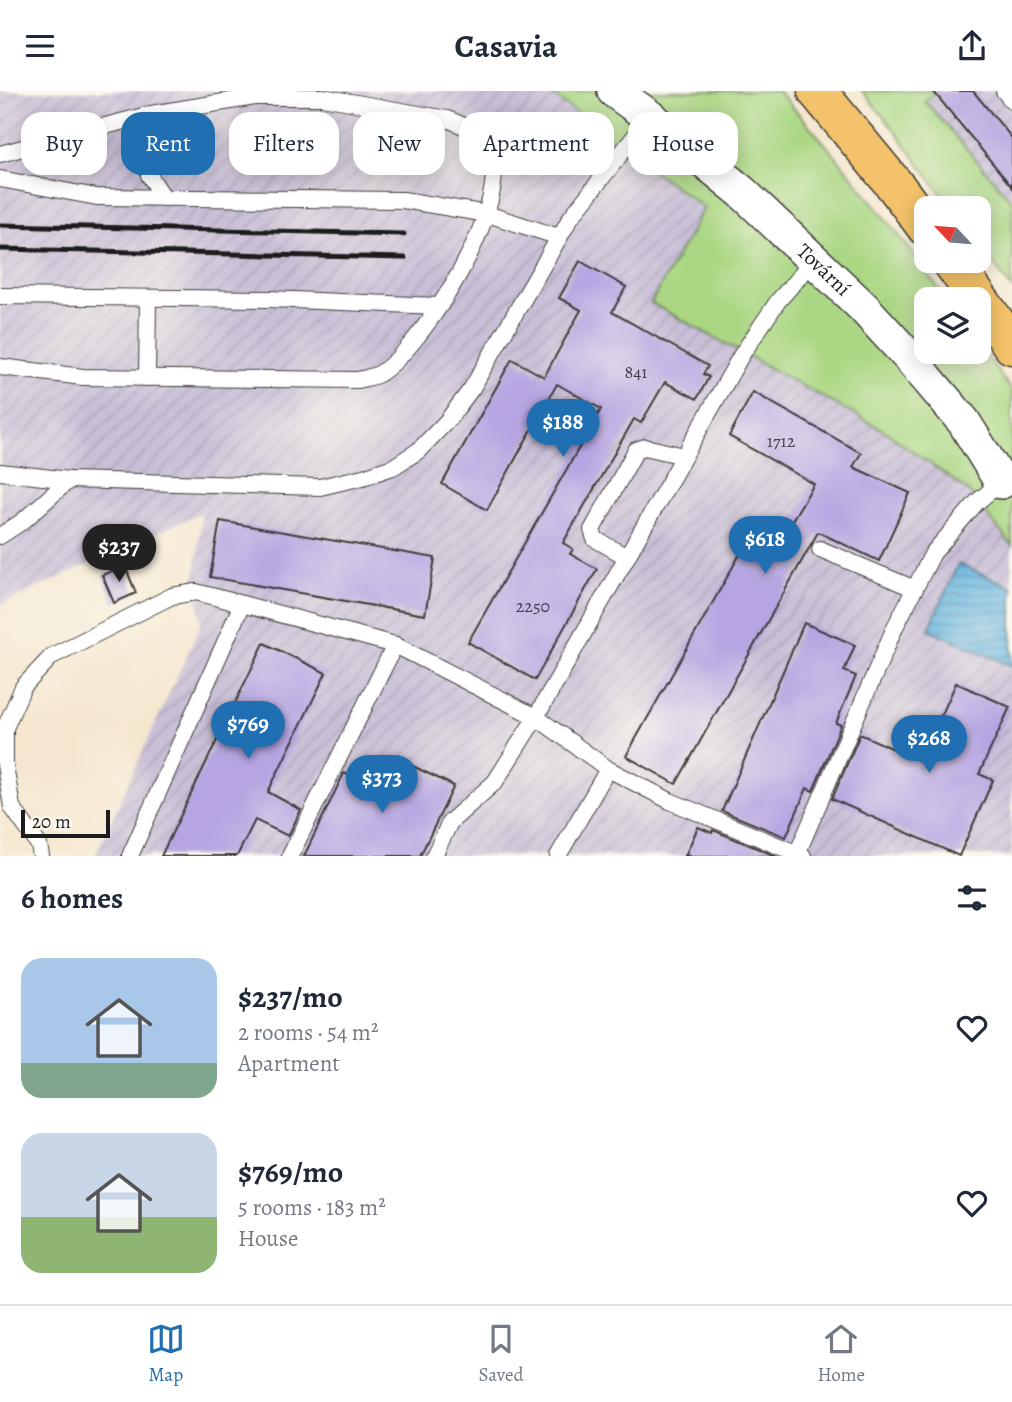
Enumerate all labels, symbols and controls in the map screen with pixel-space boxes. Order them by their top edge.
text: Casavia [455,24,557,68]
icon: menu [21,27,59,65]
icon: share [953,27,991,65]
chip: Buy [21,112,107,175]
chip: Rent [121,112,215,175]
chip: Filters [229,112,339,175]
chip: New [353,112,445,175]
chip: Apartment [459,112,614,175]
chip: House [628,112,738,175]
north arrow [914,196,990,273]
map controls [914,196,991,364]
street label: Tovární [791,237,857,302]
button: layers [914,287,991,364]
house number: 841 [624,360,648,384]
pin: $188 [522,399,604,459]
text: $188 [542,406,584,437]
house number: 1712 [767,429,796,453]
pin: $618 [724,517,806,576]
text: $618 [745,523,785,554]
pin: $237 [78,525,160,584]
text: $237 [98,531,140,562]
house number: 2250 [516,594,550,618]
pin: $769 [207,701,289,761]
text: $769 [227,708,269,739]
pin: $268 [888,715,970,775]
text: $268 [907,722,951,753]
pin: $373 [341,755,423,815]
text: $373 [362,762,402,793]
scale bar [21,807,110,839]
text: 20 m [32,809,71,835]
text: 6 homes [21,878,123,918]
icon: filters [953,879,991,917]
text: $237/mo [238,977,343,1017]
icon: home [77,986,161,1070]
icon: heart [953,1009,991,1047]
text: 2 rooms · 54 m² [238,1017,379,1048]
text: Apartment [238,1048,340,1079]
text: $769/mo [238,1152,343,1192]
icon: home [77,1161,161,1245]
icon: heart [953,1184,991,1222]
text: 5 rooms · 183 m² [238,1192,386,1223]
text: House [238,1223,298,1254]
tab: Map [147,1320,185,1388]
tab: Saved [479,1320,524,1388]
tab: Home [817,1320,865,1388]

